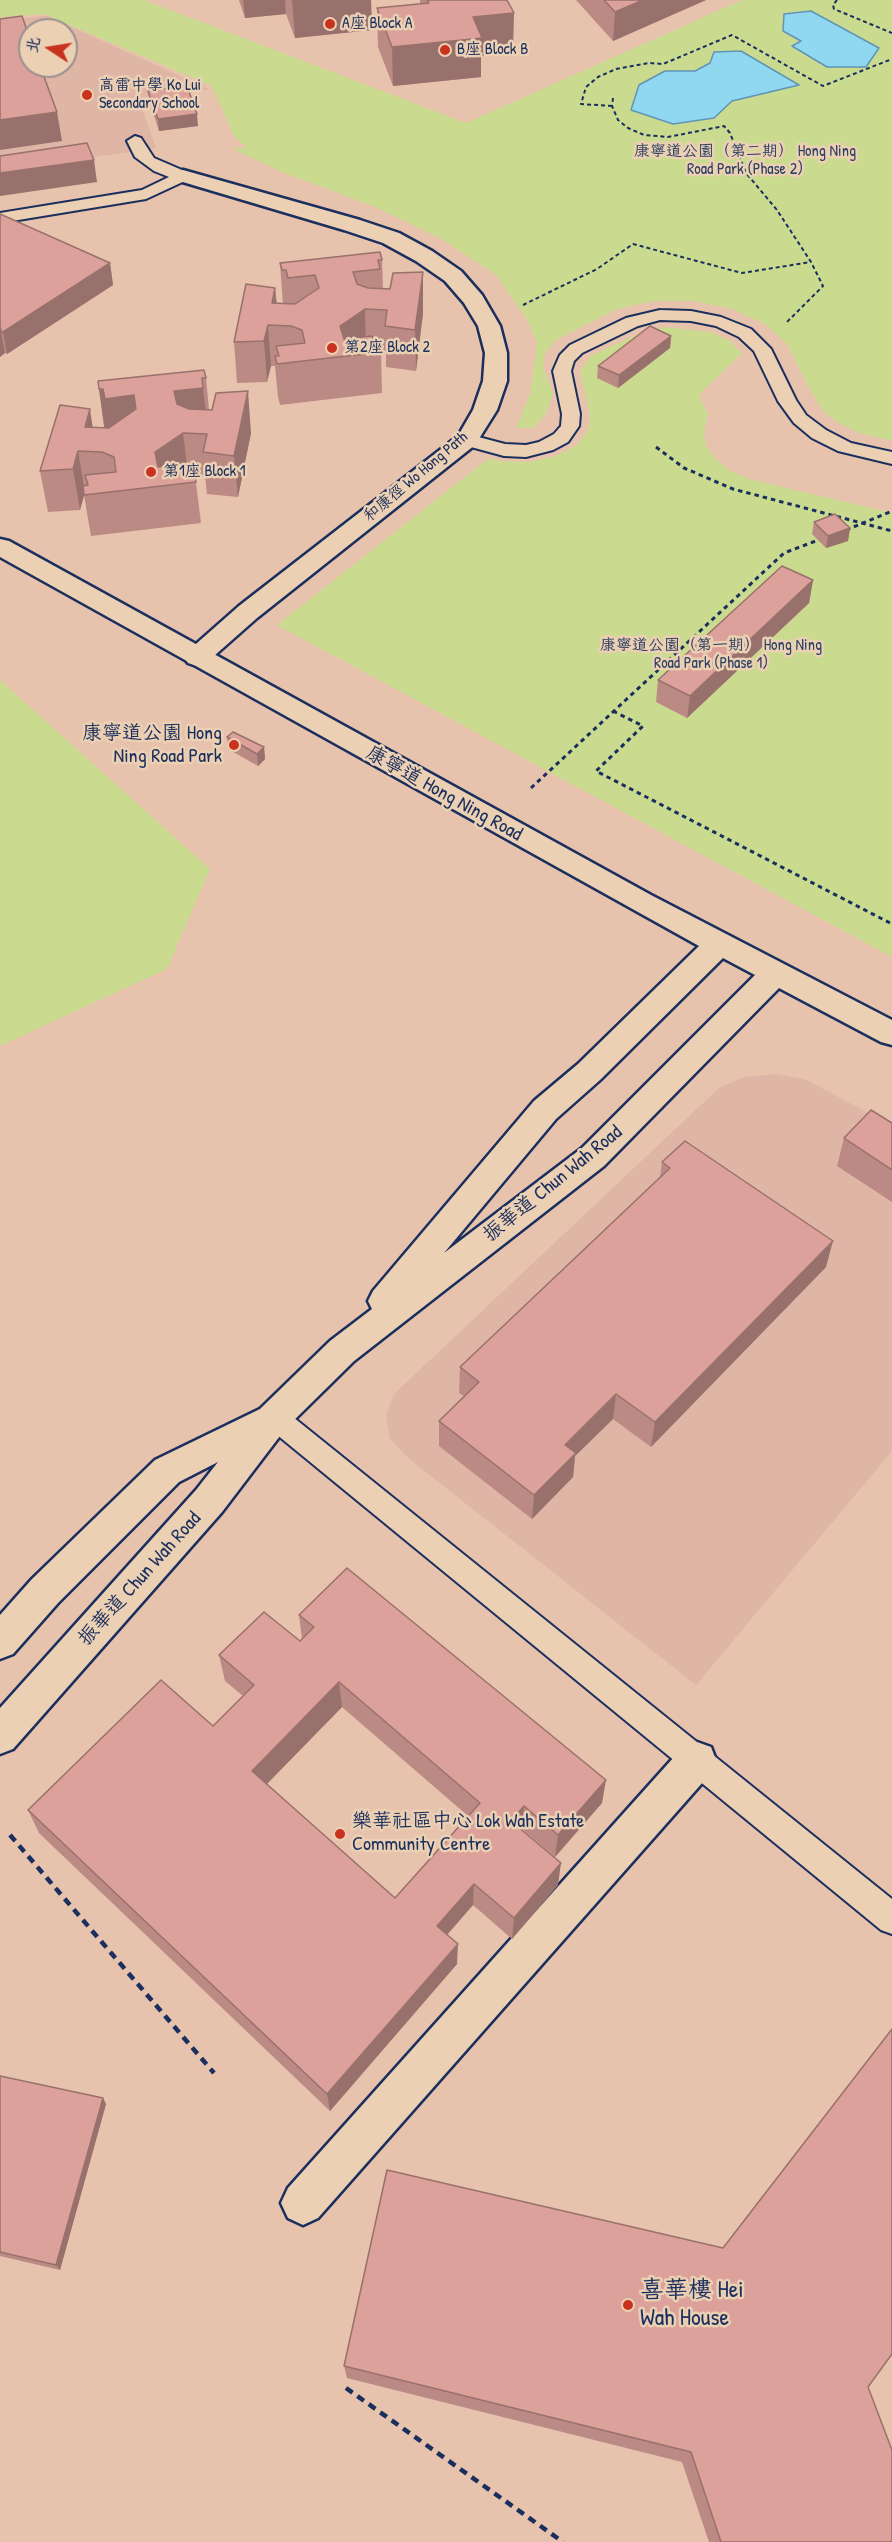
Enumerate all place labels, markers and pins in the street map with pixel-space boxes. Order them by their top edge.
place label: A座 Block A [342,14,413,34]
marker: A座 Block A [323,17,337,31]
place label: B座 Block B [457,40,528,60]
marker: B座 Block B [438,43,452,57]
place label: 高雷中學 Ko Lui Secondary School [99,76,201,114]
marker: 高雷中學 Ko Lui Secondary School [80,88,94,102]
place label: 第2座 Block 2 [344,338,430,358]
marker: 第2座 Block 2 [325,341,339,355]
place label: 第1座 Block 1 [163,462,246,482]
marker: 第1座 Block 1 [144,465,158,479]
place label: 康寧道公園 Hong Ning Road Park [82,722,222,769]
marker: 康寧道公園 Hong Ning Road Park [227,738,241,752]
place label: 樂華社區中心 Lok Wah Estate Community Centre [352,1810,584,1857]
marker: 樂華社區中心 Lok Wah Estate Community Centre [333,1827,347,1841]
place label: 喜華樓 Hei Wah House [640,2277,744,2333]
marker: 喜華樓 Hei Wah House [621,2298,635,2312]

